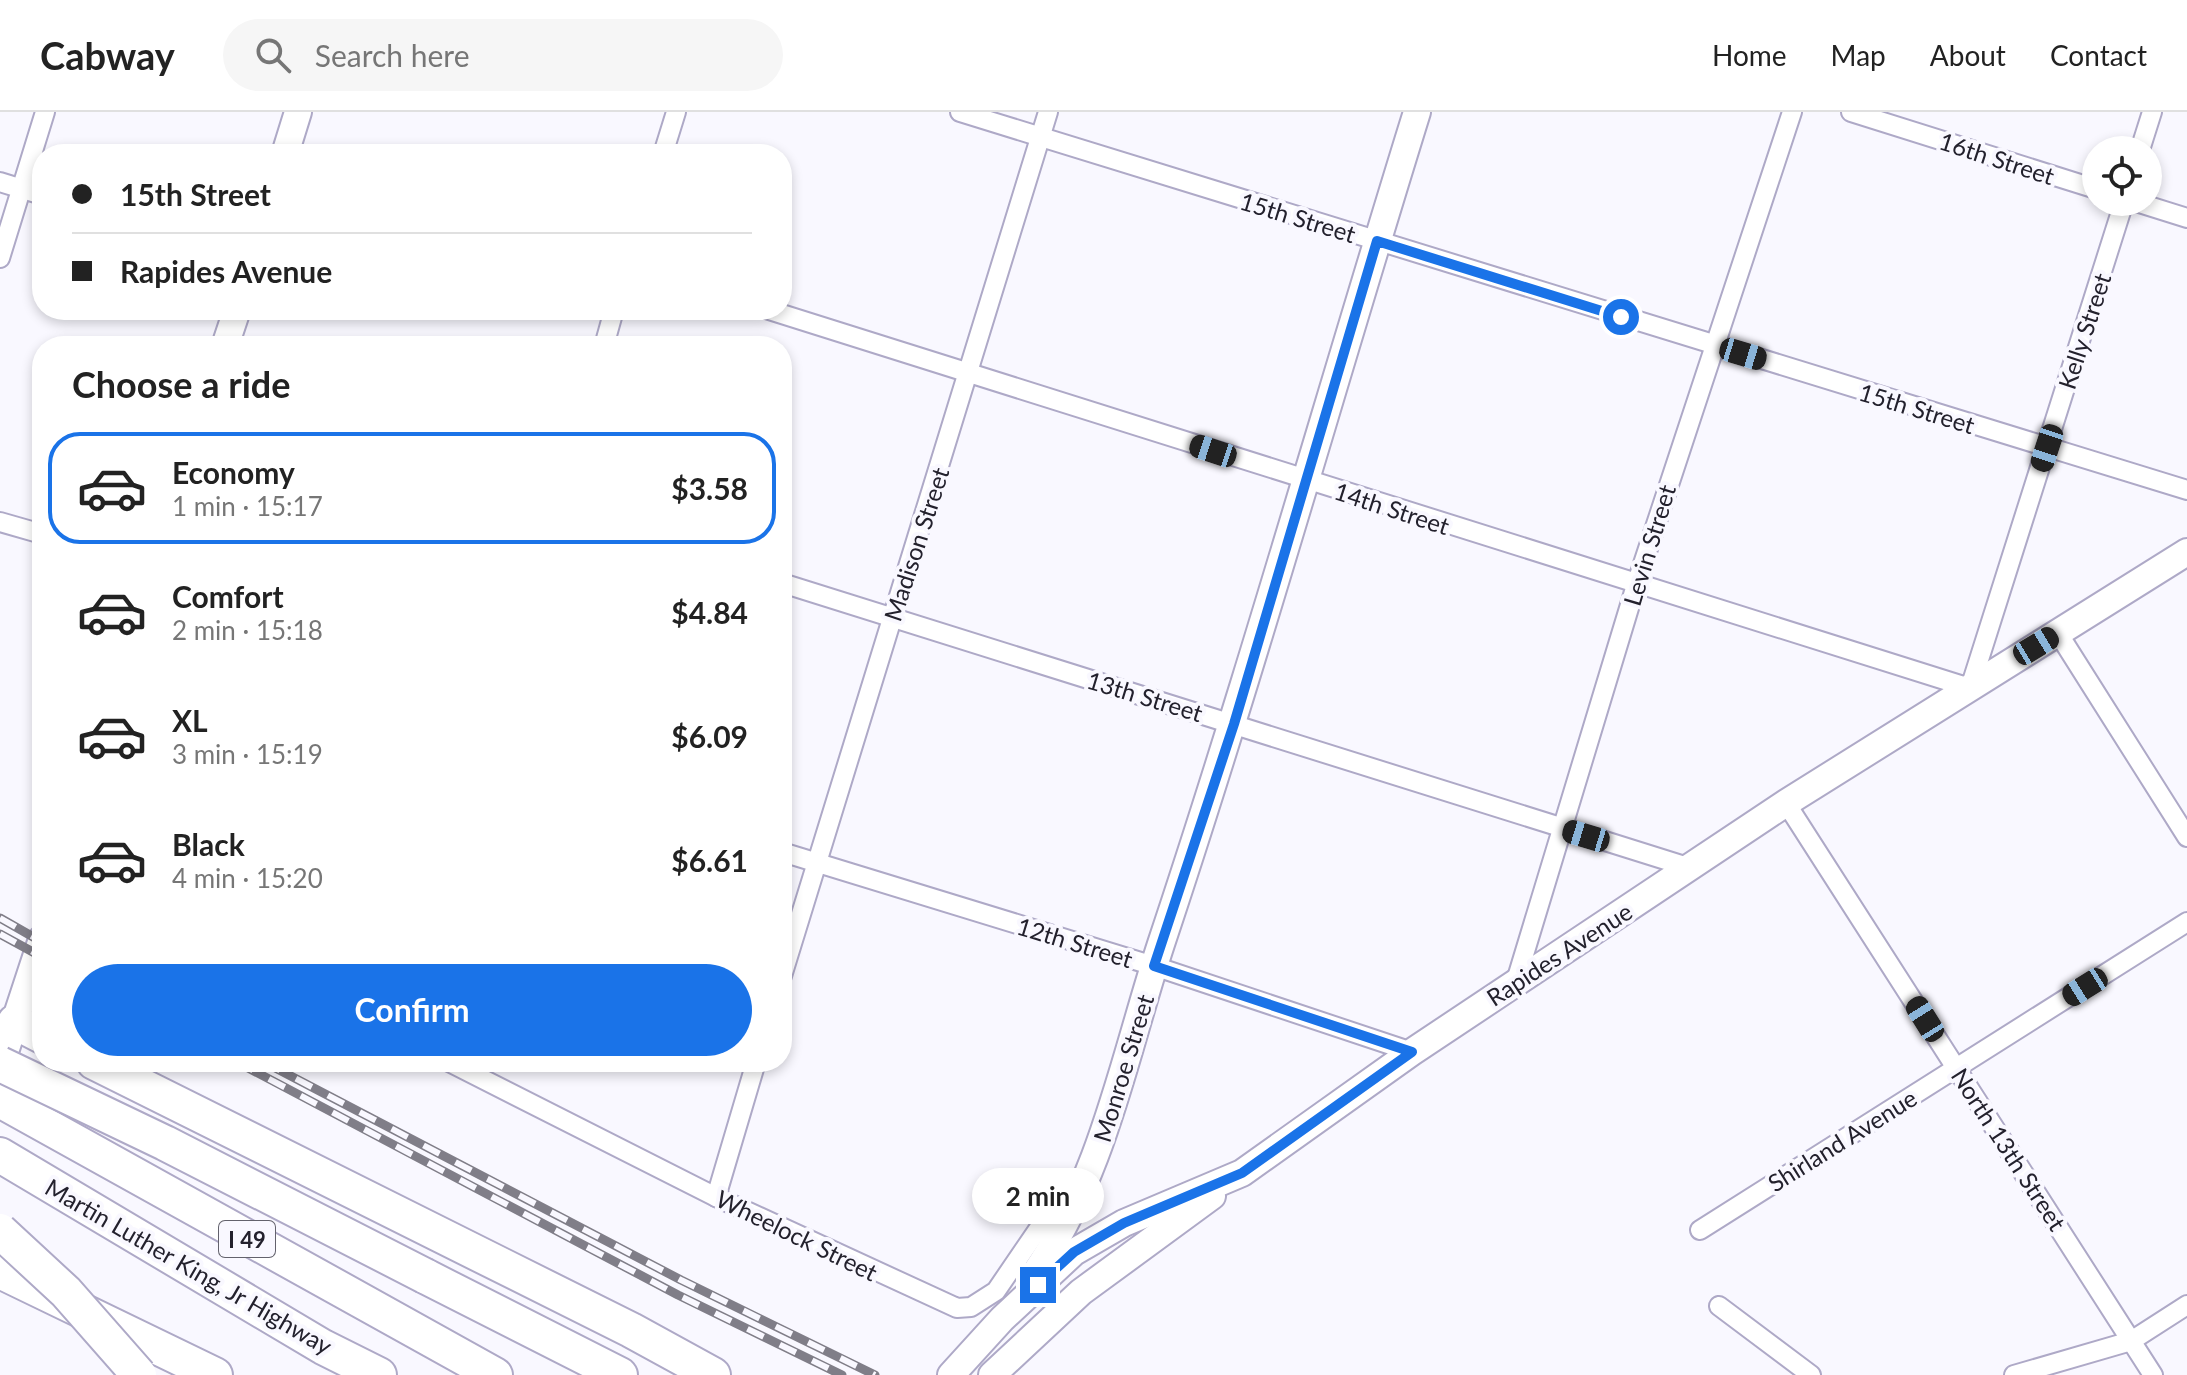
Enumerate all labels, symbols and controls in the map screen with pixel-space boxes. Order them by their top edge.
search box [223,19,783,91]
text: Cabway [40,32,175,78]
icon: search [251,33,295,77]
text: Search here [315,37,470,73]
text: Home [1712,38,1787,72]
text: Map [1831,38,1886,72]
text: About [1930,38,2006,72]
text: Contact [2050,38,2147,72]
street label: 16th Street [1936,126,2059,190]
map controls [2082,136,2162,216]
button: locate [2082,136,2162,216]
text: 15th Street [120,176,271,212]
street label: 15th Street [1237,186,1360,248]
text: Rapides Avenue [120,253,332,289]
street label: Kelly Street [2052,269,2116,393]
route start [1603,299,1639,335]
car [1717,336,1769,372]
text: Choose a ride [72,362,291,406]
street label: 15th Street [1856,377,1979,439]
car [2028,421,2066,475]
car [1186,432,1240,470]
icon: car [76,452,148,524]
text: Economy [172,454,295,490]
street label: Madison Street [878,463,955,624]
text: $3.58 [671,470,748,506]
street label: 14th Street [1331,476,1454,540]
street label: Levin Street [1617,481,1681,609]
text: 1 min · 15:17 [172,490,323,522]
icon: car [76,576,148,648]
text: Comfort [172,578,284,614]
text: $4.84 [671,594,748,630]
text: 2 min · 15:18 [172,614,323,646]
car [2009,623,2063,669]
street label: 13th Street [1084,665,1207,727]
icon: car [76,700,148,772]
text: XL [172,702,208,738]
text: $6.09 [671,718,748,754]
text: 3 min · 15:19 [172,738,323,770]
car [1560,818,1612,854]
icon: car [76,824,148,896]
text: Black [172,826,245,862]
text: $6.61 [671,842,748,878]
text: 4 min · 15:20 [172,862,323,894]
street label: Rapides Avenue [1481,896,1637,1012]
street label: 12th Street [1014,911,1137,973]
button: Confirm [72,964,752,1056]
car [2058,964,2112,1010]
street label: Monroe Street [1087,990,1159,1145]
car [1902,992,1948,1046]
street label: North 13th Street [1946,1062,2072,1236]
street label: Shirland Avenue [1762,1083,1922,1197]
callout: 2 min [972,1169,1104,1225]
street label: Martin Luther King, Jr Highway [41,1172,338,1360]
text: 2 min [1006,1180,1070,1212]
street label: Wheelock Street [712,1183,883,1287]
road number: I 49 [219,1221,275,1257]
route end [1020,1267,1056,1303]

